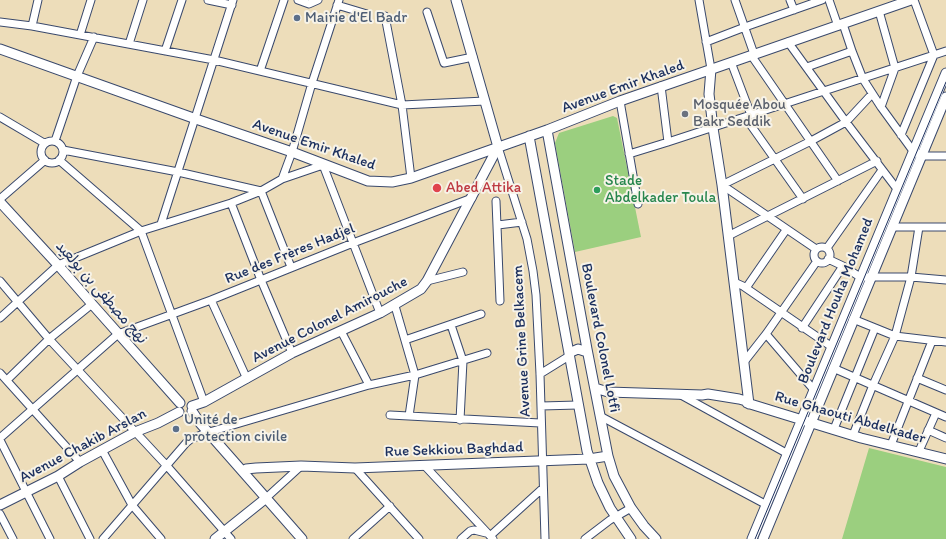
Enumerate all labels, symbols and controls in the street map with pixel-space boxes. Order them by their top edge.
place label: Mairie d'El Badr [305,9,407,27]
marker: Mairie d'El Badr [292,13,302,23]
street label: Avenue Emir Khaled [559,56,687,118]
place label: Mosquée Abou Bakr Seddik [693,96,786,131]
marker: Mosquée Abou Bakr Seddik [680,109,690,119]
street label: Avenue Emir Khaled [250,115,378,175]
place label: Stade Abdelkader Toula [605,172,716,207]
place label: Abed Attika [446,179,521,197]
marker: Abed Attika [431,182,443,194]
marker: Stade Abdelkader Toula [592,185,602,195]
street label: Boulevard Houha Mohamed [794,215,878,387]
street label: Rue des Frères Hadjel [222,220,358,288]
street label: نهج مصطفى بن بولعيد [51,238,151,348]
street label: Boulevard Colonel Lotfi [577,262,623,414]
street label: Avenue Grine Belkacem [509,265,535,417]
street label: Avenue Colonel Amirouche [249,273,411,367]
street label: Rue Ghaouti Abdelkader [773,388,927,448]
street label: Avenue Chakib Arslan [16,405,150,487]
place label: Unité de protection civile [184,411,287,446]
marker: Unité de protection civile [171,424,181,434]
street label: Rue Sekkiou Baghdad [384,439,524,461]

